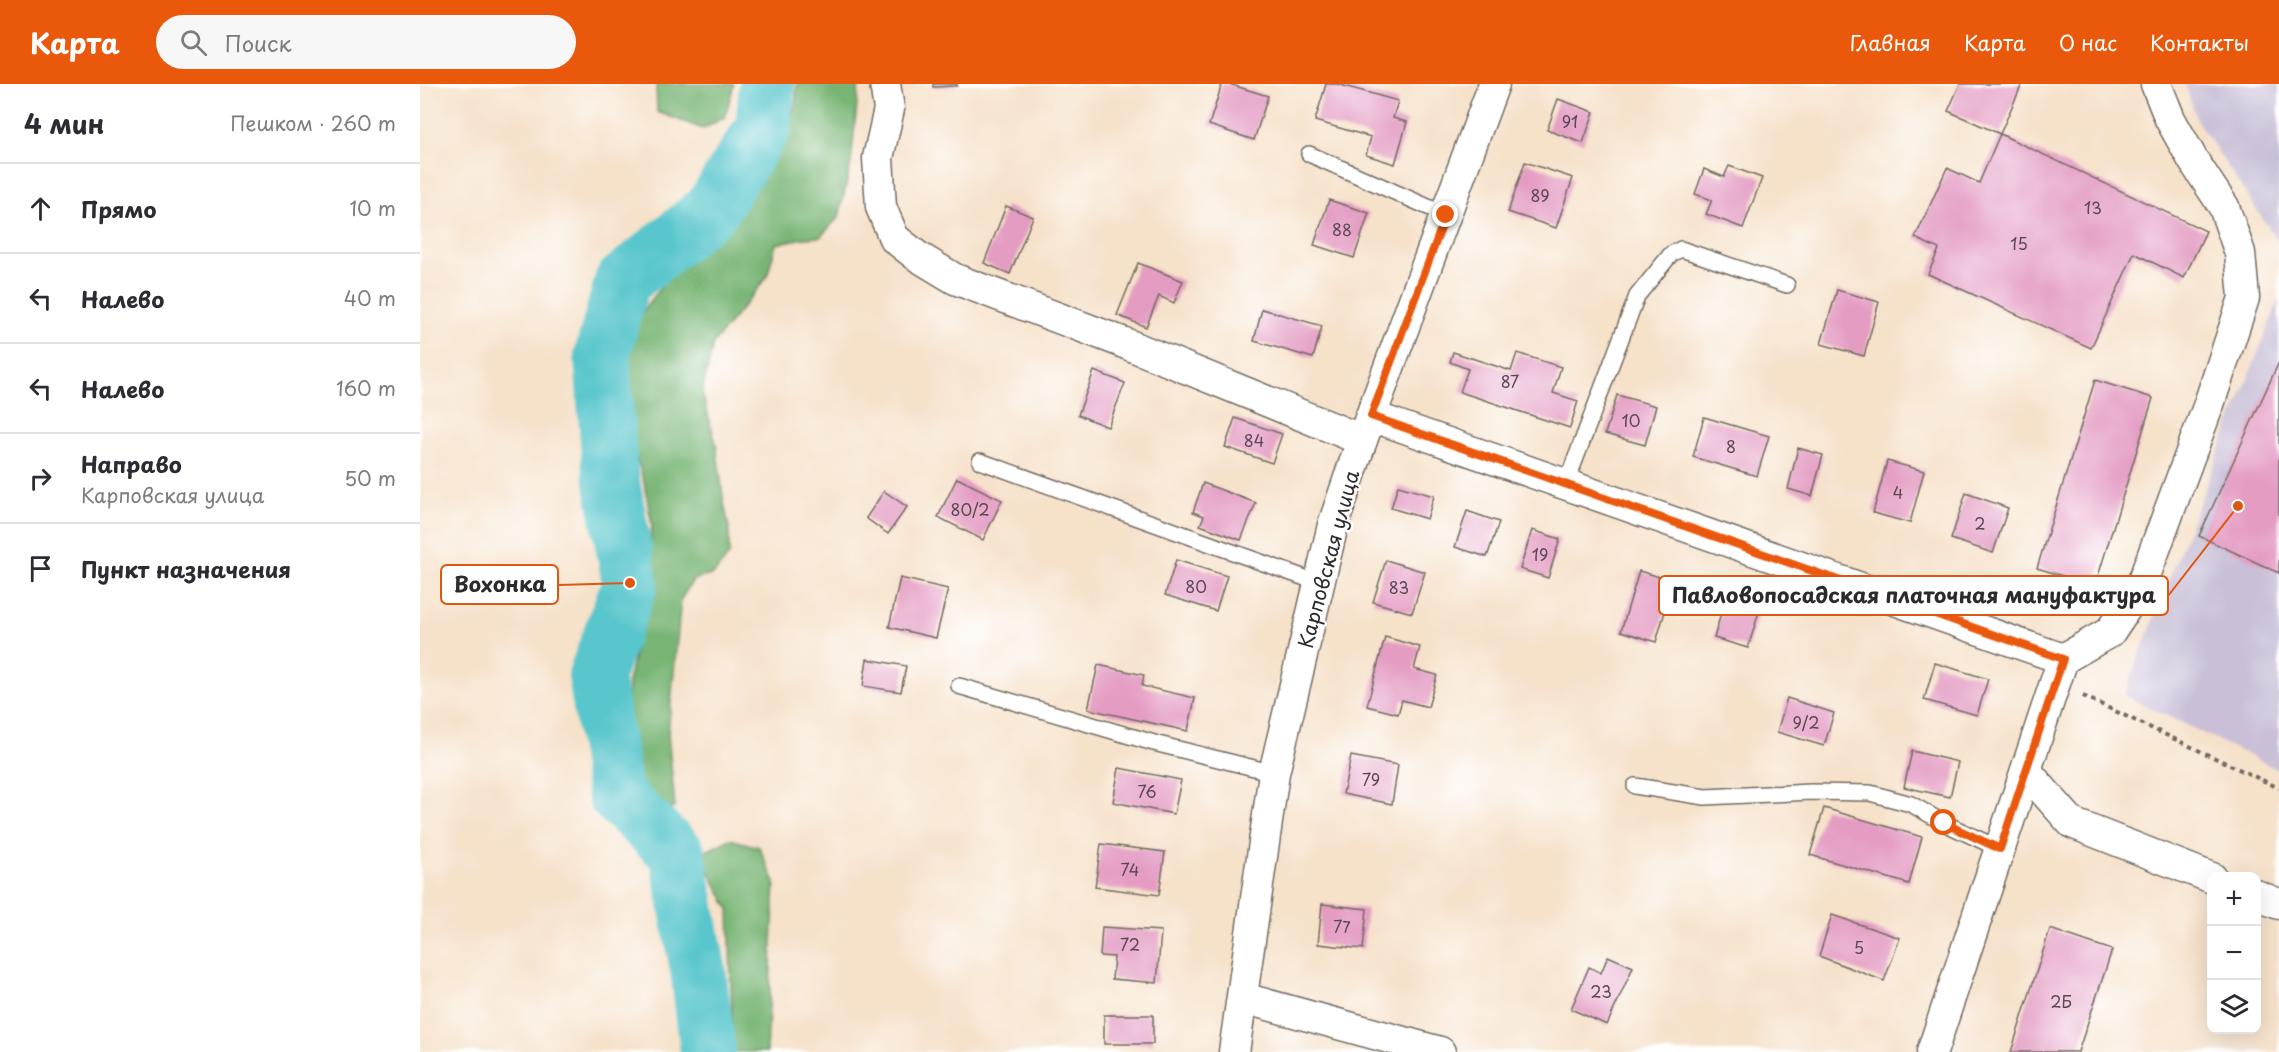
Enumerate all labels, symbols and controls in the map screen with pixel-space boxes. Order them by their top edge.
search box [156,15,576,69]
text: Карта [30,21,120,64]
icon: search [177,26,210,59]
text: Поиск [225,26,292,59]
text: Главная [1850,26,1931,58]
text: Карта [1964,26,2026,58]
text: О нас [2059,26,2117,58]
text: Контакты [2150,26,2249,58]
text: 4 мин [24,104,105,143]
text: Пешком · 260 m [230,108,396,138]
house number: 91 [1562,109,1578,133]
house number: 89 [1530,183,1550,207]
icon: ahead [24,192,57,225]
text: Прямо [81,192,156,225]
text: 10 m [349,193,396,223]
house number: 13 [2084,195,2102,219]
route end [1432,201,1458,227]
house number: 88 [1332,217,1352,241]
house number: 15 [2010,231,2028,255]
icon: left [24,282,57,315]
text: Налево [81,282,164,315]
text: 40 m [344,283,396,313]
house number: 87 [1501,369,1519,393]
icon: left [24,372,57,405]
text: Налево [81,372,164,405]
text: 160 m [336,373,396,403]
house number: 10 [1622,408,1640,432]
house number: 84 [1244,428,1264,452]
house number: 8 [1726,434,1736,458]
text: Направо [81,447,182,480]
icon: right [24,462,57,495]
text: 50 m [344,463,396,493]
street label: Карповская улица [1290,466,1366,651]
text: Карповская улица [81,480,264,510]
house number: 4 [1893,480,1903,504]
house number: 80/2 [950,497,990,521]
house number: 2 [1974,511,1986,535]
house number: 19 [1532,542,1548,566]
icon: arrive [24,552,57,585]
text: Пункт назначения [81,552,291,585]
callout: Вохонка [441,565,558,604]
text: Вохонка [454,567,546,599]
house number: 80 [1185,574,1207,598]
house number: 83 [1389,575,1409,599]
callout: Павловопосадская платочная мануфактура [1659,576,2168,615]
text: Павловопосадская платочная мануфактура [1672,578,2156,610]
house number: 9/2 [1792,710,1820,734]
house number: 79 [1362,767,1380,791]
house number: 76 [1137,779,1157,803]
route start [1930,809,1956,835]
house number: 74 [1121,857,1139,881]
map controls [2207,872,2261,1034]
button: + [2207,872,2261,926]
house number: 77 [1333,914,1351,938]
button: − [2207,926,2261,980]
house number: 72 [1120,932,1140,956]
house number: 5 [1854,935,1864,959]
house number: 23 [1590,979,1612,1003]
button: layers [2207,980,2261,1034]
house number: 2Б [2050,989,2072,1013]

